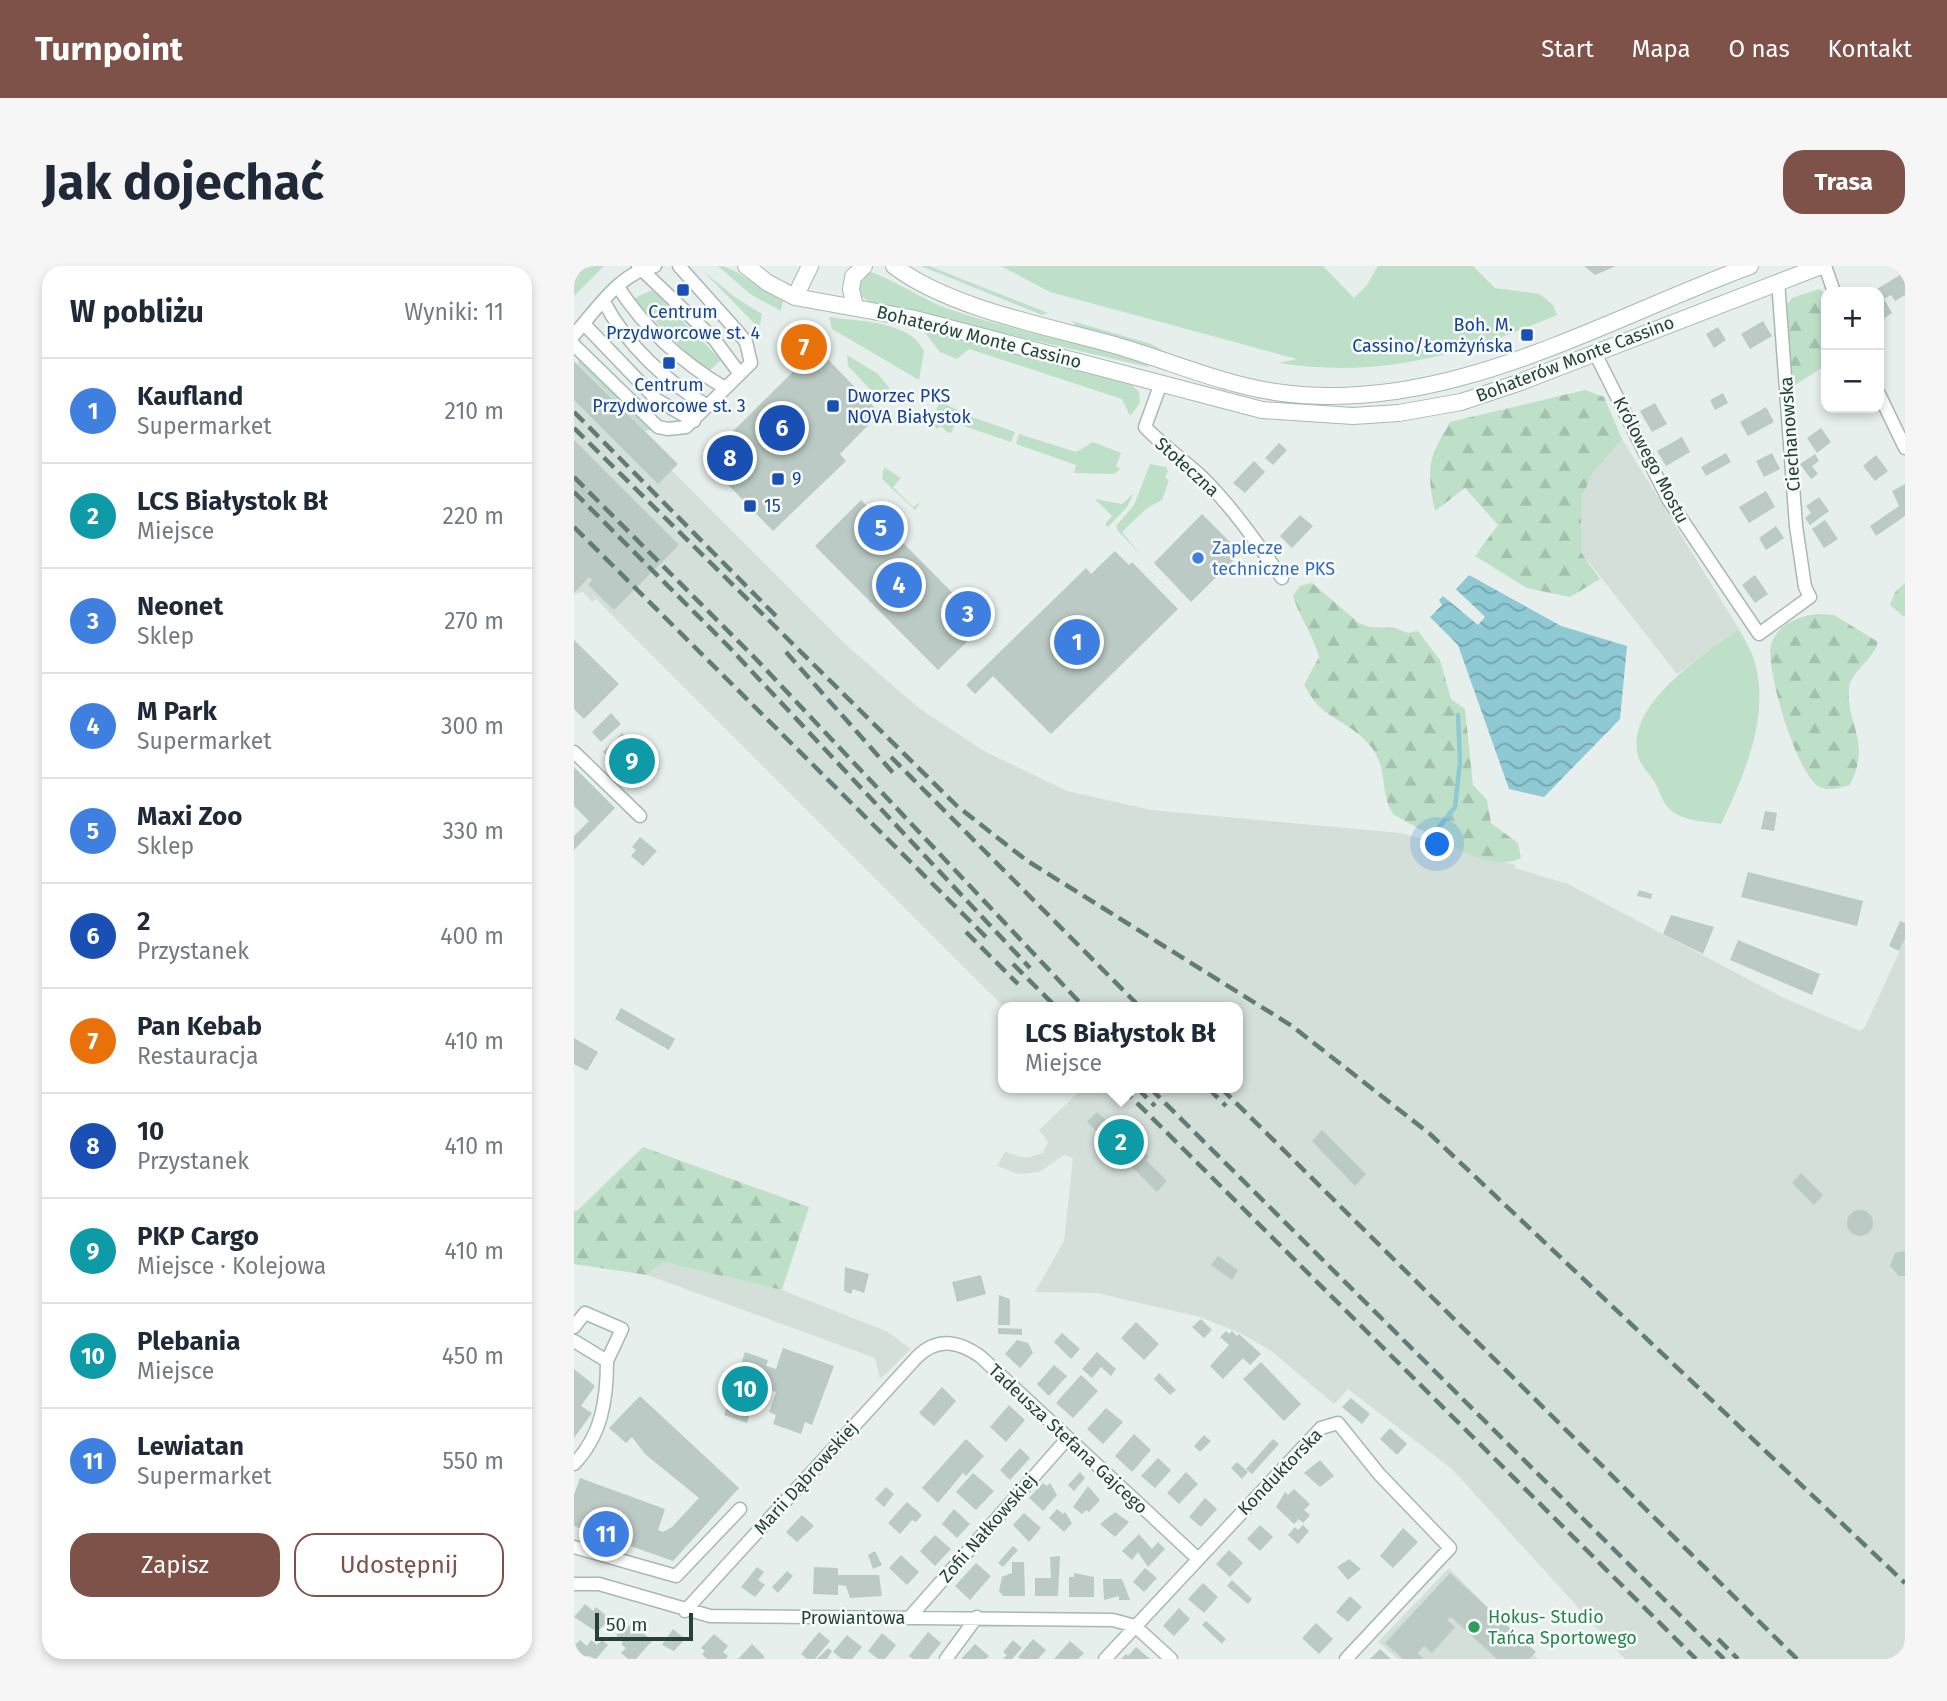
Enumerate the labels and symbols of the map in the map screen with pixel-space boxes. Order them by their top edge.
marker: Centrum Przydworcowe st. 4 [675,282,691,298]
place label: Centrum Przydworcowe st. 4 [606,301,760,344]
street label: Bohaterów Monte Cassino [874,301,1084,373]
street label: Bohaterów Monte Cassino [1473,311,1677,407]
place label: Boh. M. Cassino/Łomżyńska [1352,314,1513,357]
pin: 7 [781,321,827,373]
marker: Boh. M. Cassino/Łomżyńska [1519,327,1535,343]
marker: Centrum Przydworcowe st. 3 [661,355,677,371]
place label: Centrum Przydworcowe st. 3 [592,374,746,417]
street label: Ciechanowska [1775,376,1805,492]
place label: Dworzec PKS NOVA Białystok [847,385,972,428]
street label: Królowego Mostu [1608,393,1694,527]
marker: Dworzec PKS NOVA Białystok [825,398,841,414]
pin: 6 [759,402,805,454]
pin: 8 [707,432,753,484]
street label: Stołeczna [1150,433,1224,501]
place label: 9 [792,468,801,490]
marker: 9 [770,471,786,487]
place label: 15 [764,495,781,517]
marker: 15 [742,498,758,514]
pin: 5 [858,502,904,554]
place label: Zaplecze techniczne PKS [1212,537,1335,580]
marker: Zaplecze techniczne PKS [1190,550,1206,566]
pin: 4 [876,559,922,611]
pin: 3 [945,588,991,640]
pin: 1 [1054,616,1100,668]
pin: 9 [609,735,655,787]
your location [1420,827,1454,861]
pin: 2 [1098,1116,1144,1168]
street label: Tadeusza Stefana Gajcego [984,1359,1152,1519]
pin: 10 [722,1363,768,1415]
street label: Marii Dąbrowskiej [749,1417,863,1539]
street label: Konduktorska [1233,1424,1327,1520]
street label: Zofii Nałkowskiej [935,1469,1041,1587]
pin: 11 [583,1508,629,1560]
place label: Hokus- Studio Tańca Sportowego [1488,1606,1637,1649]
street label: Prowiantowa [801,1607,905,1629]
scale bar [595,1610,693,1642]
marker: Hokus- Studio Tańca Sportowego [1466,1619,1482,1635]

